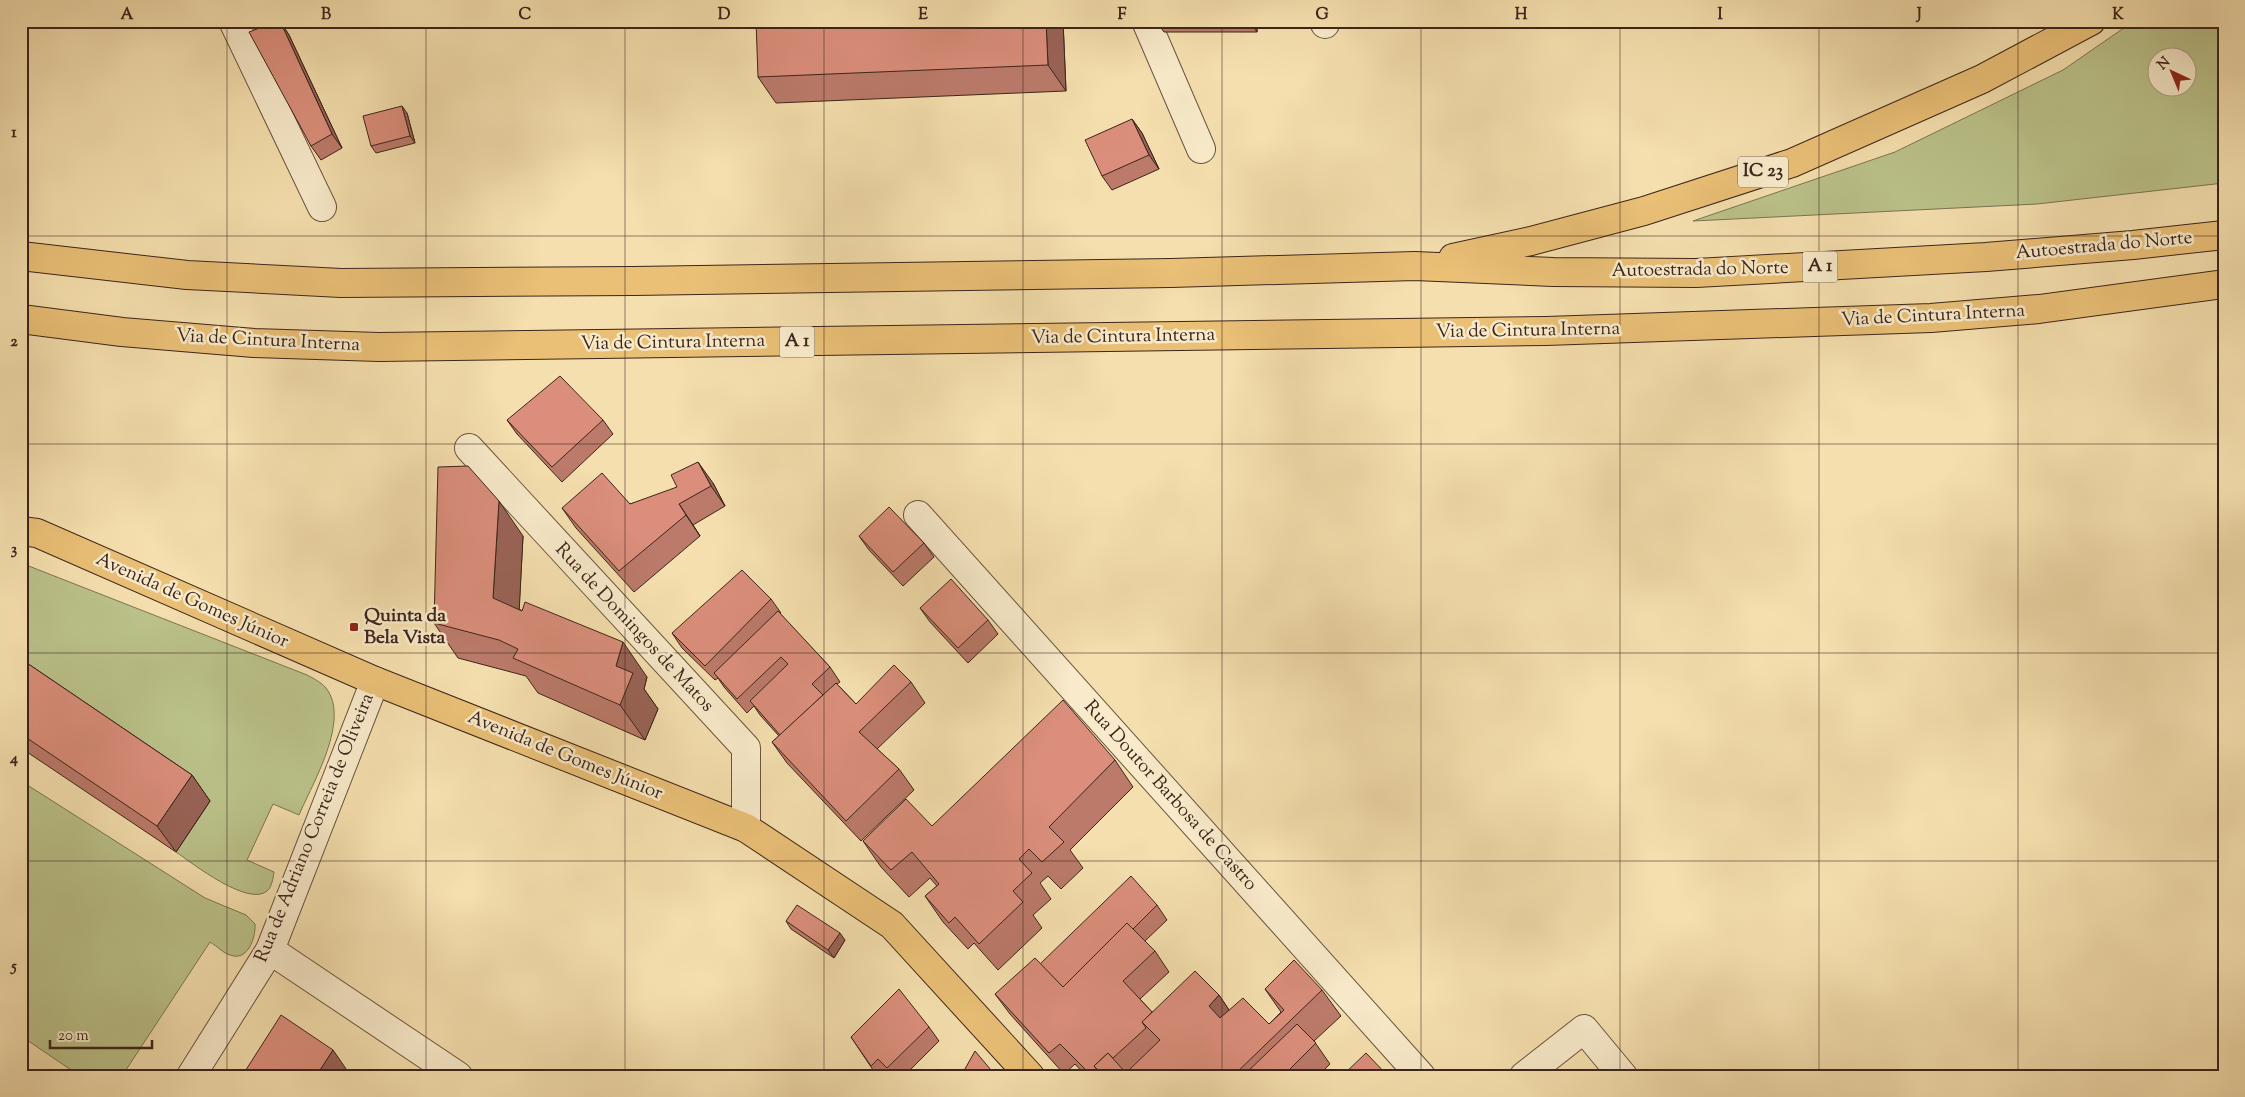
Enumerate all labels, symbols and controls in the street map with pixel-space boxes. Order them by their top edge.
text: A [121,4,134,27]
text: B [321,4,331,27]
text: C [519,4,532,27]
text: D [718,4,731,27]
text: E [918,4,928,27]
text: F [1118,4,1127,27]
text: G [1315,4,1329,27]
text: H [1515,4,1528,27]
text: I [1717,4,1723,27]
text: J [1915,4,1922,27]
text: K [2112,4,2124,27]
north arrow [2148,48,2198,98]
text: N [2153,53,2175,75]
text: 1 [11,122,17,145]
road number: IC 23 [1738,156,1788,188]
street label: Autoestrada do Norte [2014,225,2194,267]
road number: A 1 [1802,252,1838,282]
street label: Autoestrada do Norte [1611,255,1789,285]
street label: Via de Cintura Interna [1840,298,2026,334]
street label: Via de Cintura Interna [1436,316,1621,346]
street label: Via de Cintura Interna [1031,322,1216,352]
street label: Via de Cintura Interna [175,323,361,359]
road number: A 1 [780,327,814,358]
street label: Via de Cintura Interna [581,328,766,358]
text: 2 [10,331,18,354]
street label: Rua de Domingos de Matos [548,537,720,719]
text: 3 [11,539,18,562]
street label: Avenida de Gomes Júnior [91,546,293,656]
place label: Quinta da Bela Vista [364,603,446,652]
marker: Quinta da Bela Vista [348,621,360,633]
street label: Rua de Adriano Correia de Oliveira [248,689,382,967]
street label: Rua Doutor Barbosa de Castro [1077,695,1263,897]
street label: Avenida de Gomes Júnior [463,704,667,808]
text: 4 [9,748,18,771]
text: 5 [9,956,17,979]
scale bar [50,1017,152,1049]
text: 20 m [58,1026,89,1047]

